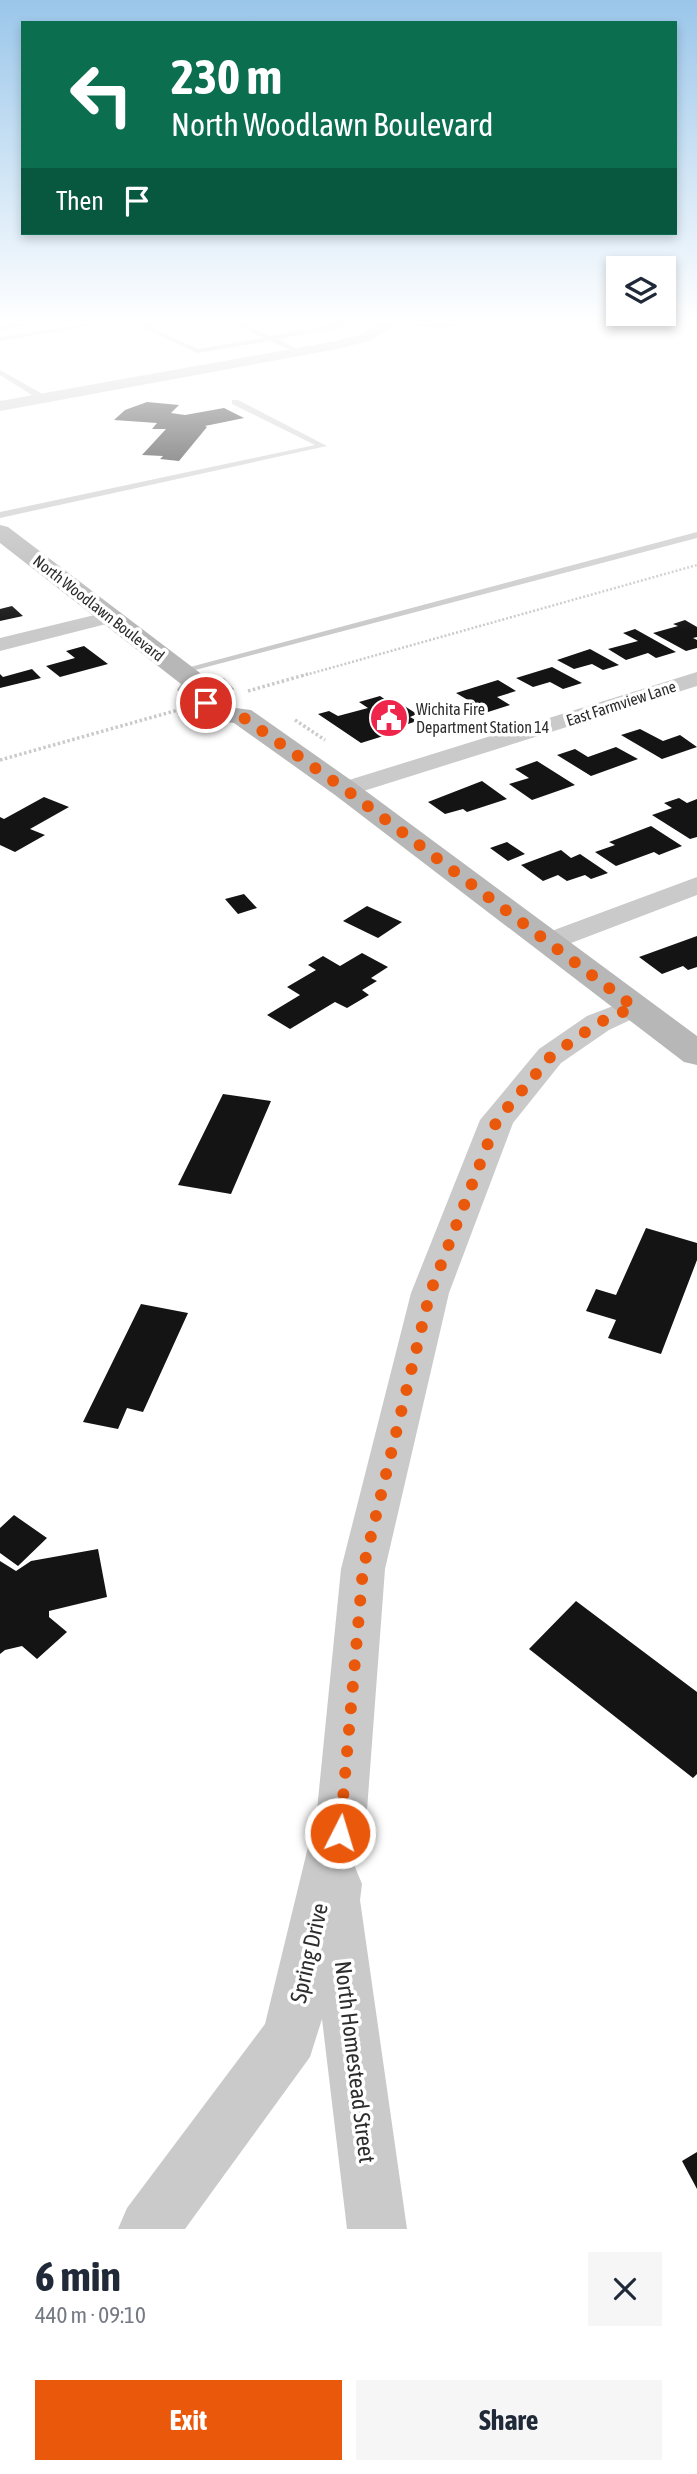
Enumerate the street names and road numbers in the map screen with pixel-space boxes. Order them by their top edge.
street label: North Woodlawn Boulevard [30,551,168,665]
street label: East Farmview Lane [564,677,678,729]
street label: Spring Drive [285,1901,333,2005]
street label: North Homestead Street [330,1960,380,2164]

